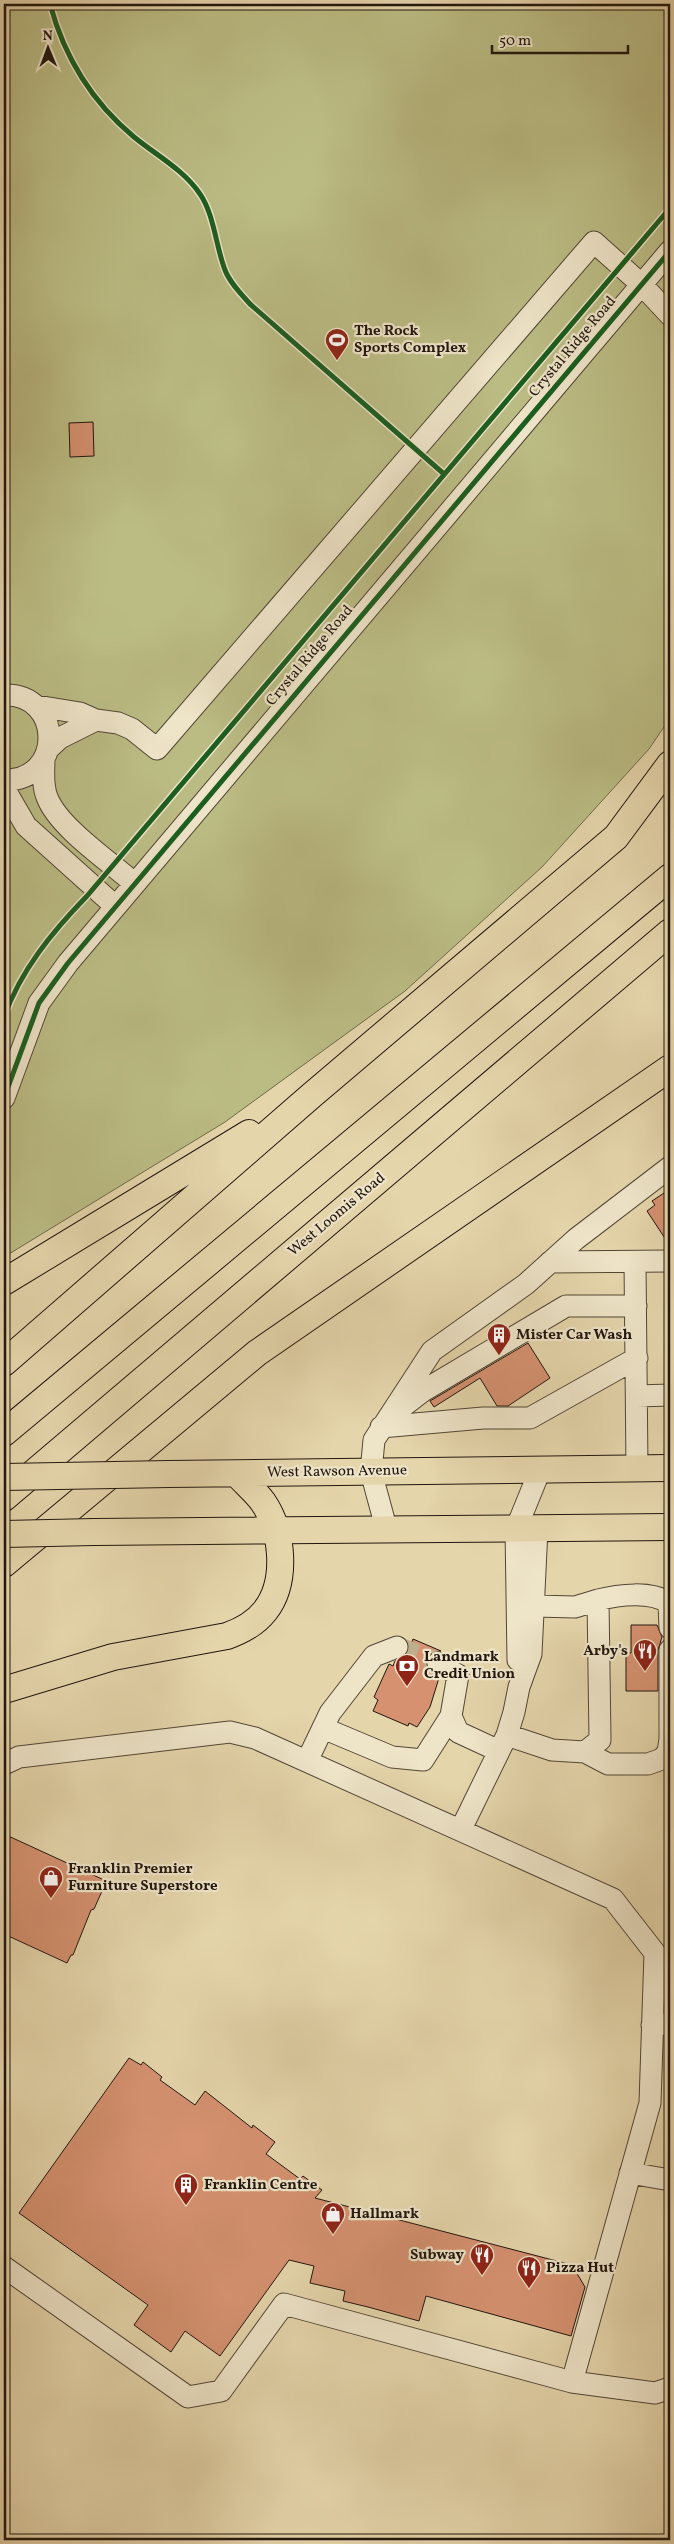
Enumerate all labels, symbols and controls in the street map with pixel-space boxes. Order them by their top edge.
north arrow [22,22,72,72]
scale bar [492,22,628,54]
text: N [43,27,53,46]
text: 50 m [499,31,531,52]
street label: Crystal Ridge Road [525,292,621,402]
place label: The Rock Sports Complex [354,321,467,359]
sports icon: The Rock Sports Complex [324,327,350,361]
street label: Crystal Ridge Road [262,601,358,711]
street label: West Loomis Road [284,1168,390,1262]
building icon: Mister Car Wash [486,1322,512,1356]
place label: Mister Car Wash [516,1325,632,1346]
street label: West Rawson Avenue [267,1460,407,1484]
restaurant icon: Arby's [632,1638,658,1672]
place label: Arby's [583,1641,628,1662]
place label: Landmark Credit Union [424,1647,515,1685]
bank icon: Landmark Credit Union [394,1653,420,1687]
place label: Franklin Premier Furniture Superstore [68,1859,218,1897]
shop icon: Franklin Premier Furniture Superstore [38,1865,64,1899]
building icon: Franklin Centre [173,2172,199,2206]
place label: Franklin Centre [204,2175,318,2196]
shop icon: Hallmark [320,2201,346,2235]
place label: Hallmark [350,2204,419,2225]
restaurant icon: Subway [469,2242,495,2276]
place label: Subway [410,2245,465,2266]
restaurant icon: Pizza Hut [516,2255,542,2289]
place label: Pizza Hut [546,2258,614,2279]

